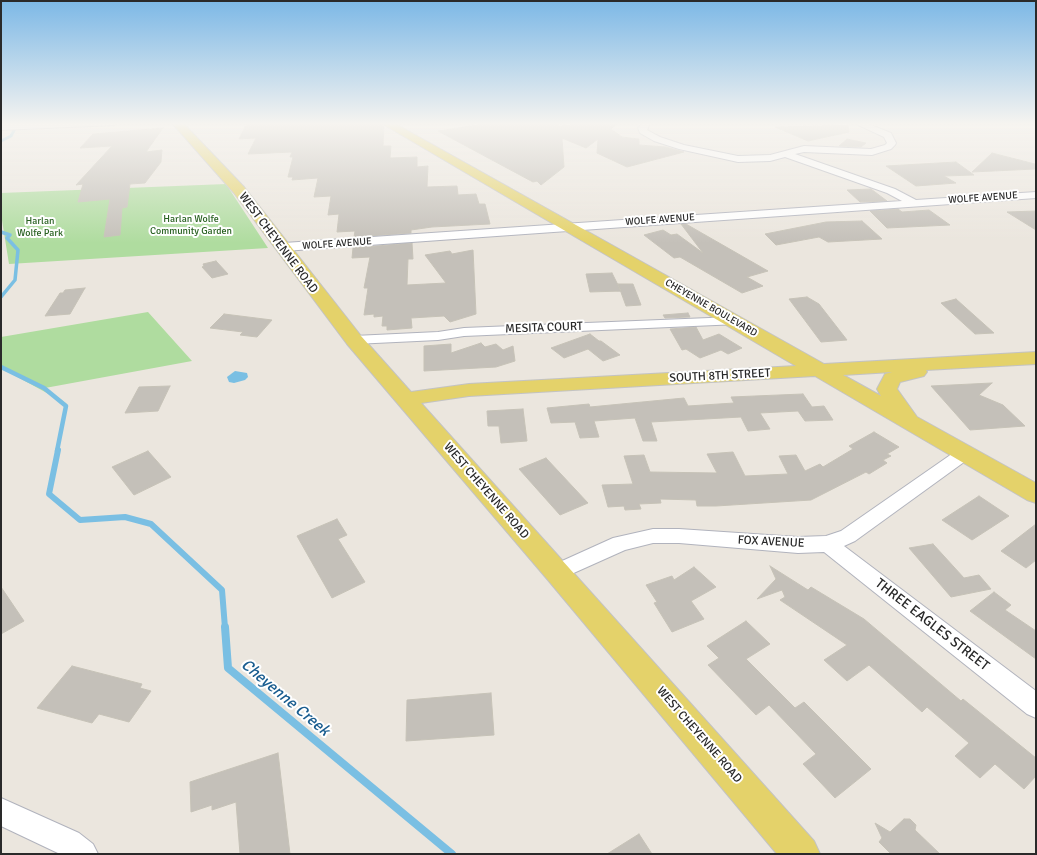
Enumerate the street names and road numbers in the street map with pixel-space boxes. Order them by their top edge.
street label: WEST CHEYENNE ROAD [235,190,321,296]
street label: WOLFE AVENUE [948,190,1018,206]
street label: WOLFE AVENUE [625,212,695,228]
street label: WOLFE AVENUE [302,236,372,252]
street label: CHEYENNE BOULEVARD [663,277,759,339]
street label: MESITA COURT [505,319,583,337]
street label: SOUTH 8TH STREET [669,366,771,386]
street label: WEST CHEYENNE ROAD [440,440,532,542]
street label: FOX AVENUE [737,533,805,551]
street label: THREE EAGLES STREET [872,575,992,675]
street label: WEST CHEYENNE ROAD [653,684,745,786]

